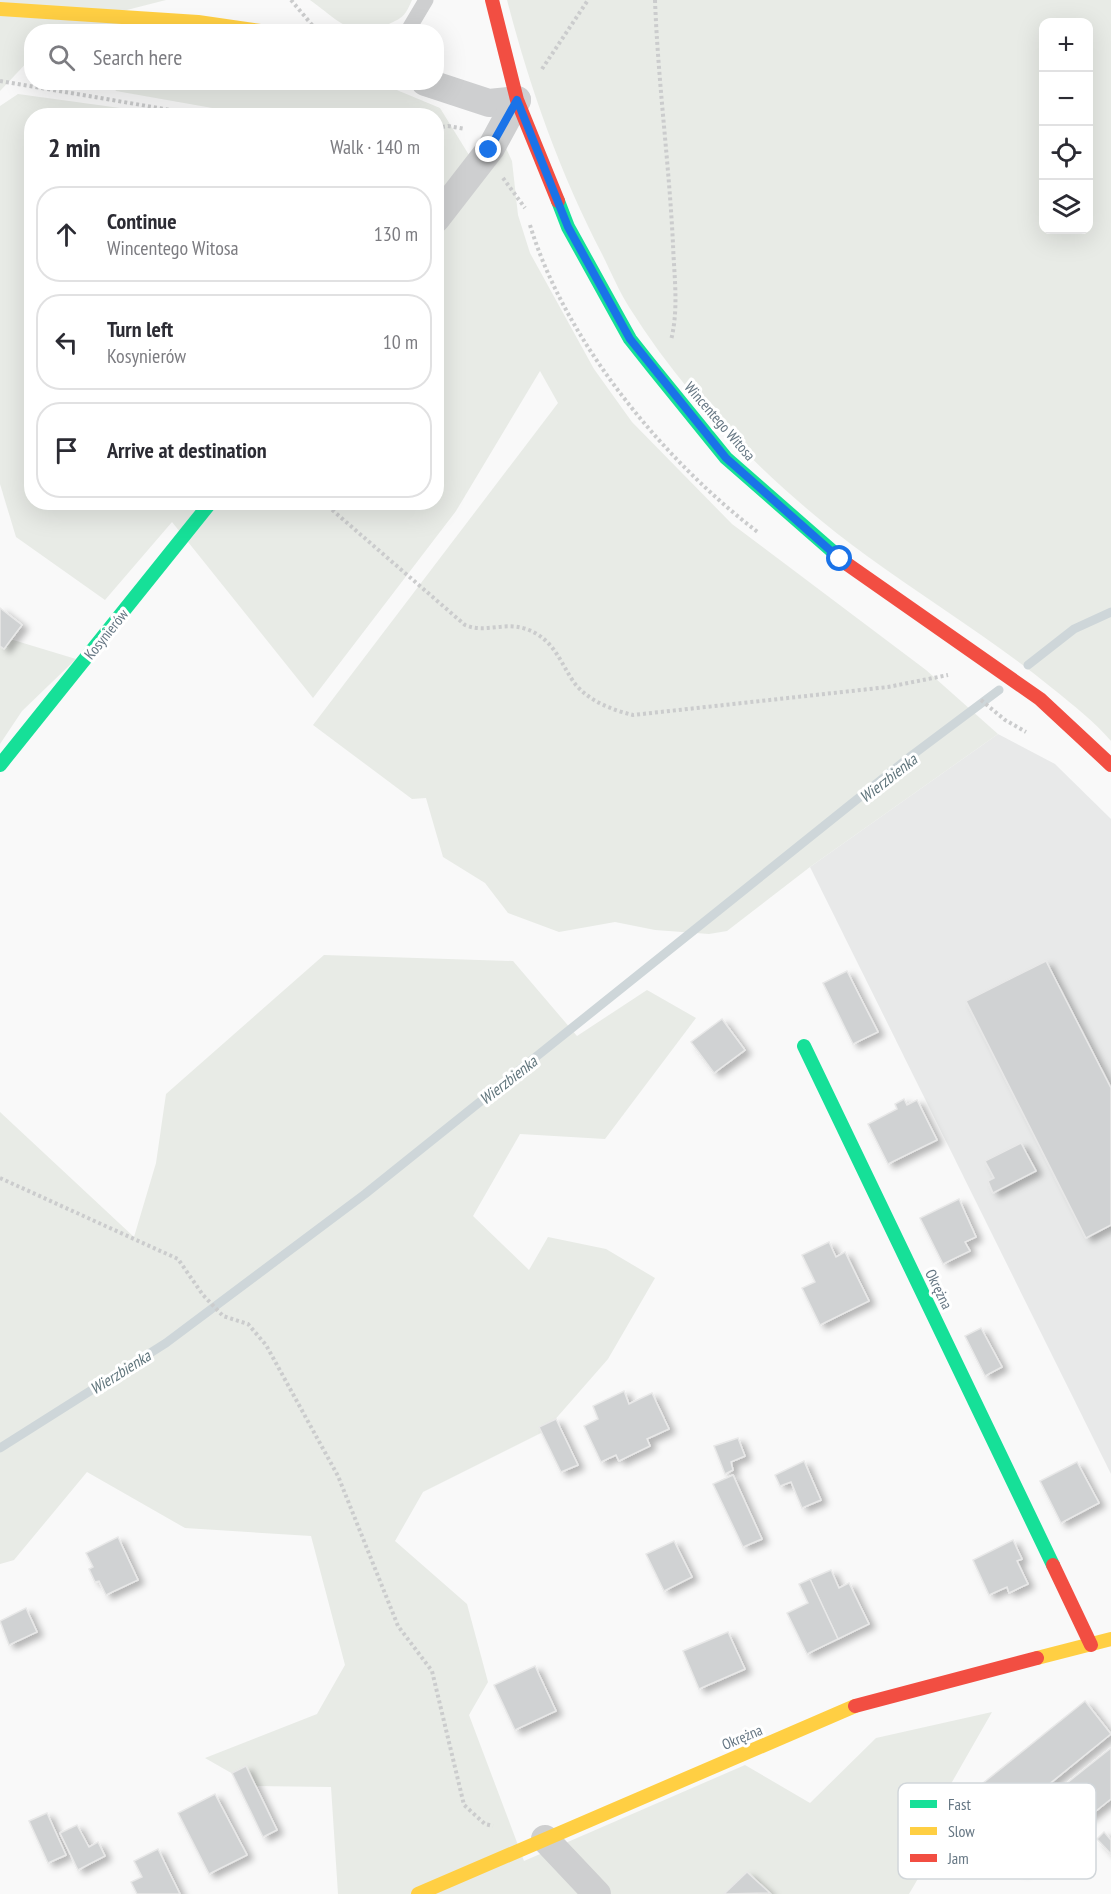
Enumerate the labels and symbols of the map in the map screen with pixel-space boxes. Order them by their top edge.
route end [475,136,501,162]
street label: Wincentego Witosa [680,378,760,464]
route start [826,545,852,571]
street label: Kosynierów [80,605,132,663]
water label: Wierzbienka [855,748,922,807]
water label: Wierzbienka [475,1050,542,1109]
street label: Okrężna [921,1266,957,1312]
water label: Wierzbienka [86,1345,155,1398]
street label: Okrężna [719,1720,765,1754]
legend [898,1783,1096,1879]
text: Fast [948,1794,971,1814]
text: Slow [948,1821,975,1841]
text: Jam [947,1848,969,1868]

